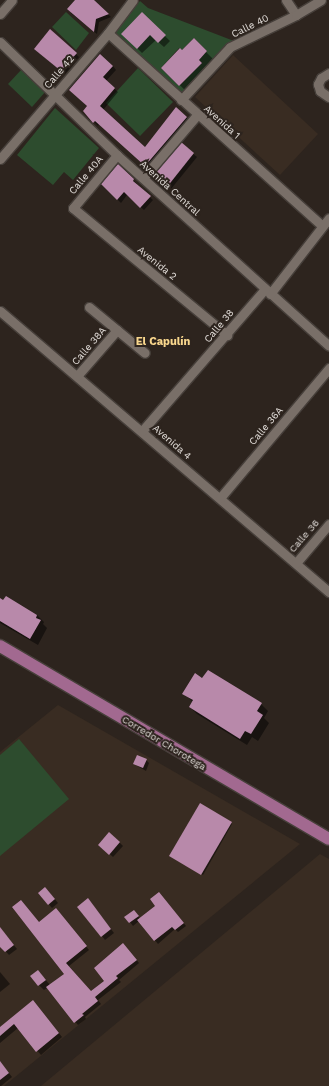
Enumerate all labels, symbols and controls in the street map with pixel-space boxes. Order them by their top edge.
street label: Calle 40 [229,12,271,40]
street label: Calle 42 [41,53,77,91]
street label: Avenida 1 [201,102,243,142]
street label: Calle 40A [66,153,106,197]
street label: Avenida Central [137,158,203,218]
street label: Avenida 2 [135,243,179,283]
street label: Calle 38 [202,307,236,345]
street label: Calle 38A [69,325,109,367]
district label: El Capulín [136,335,190,349]
street label: Calle 36A [247,404,285,448]
street label: Avenida 4 [150,422,194,462]
street label: Calle 36 [286,517,322,555]
street label: Corredor Chorotega [120,713,208,773]

